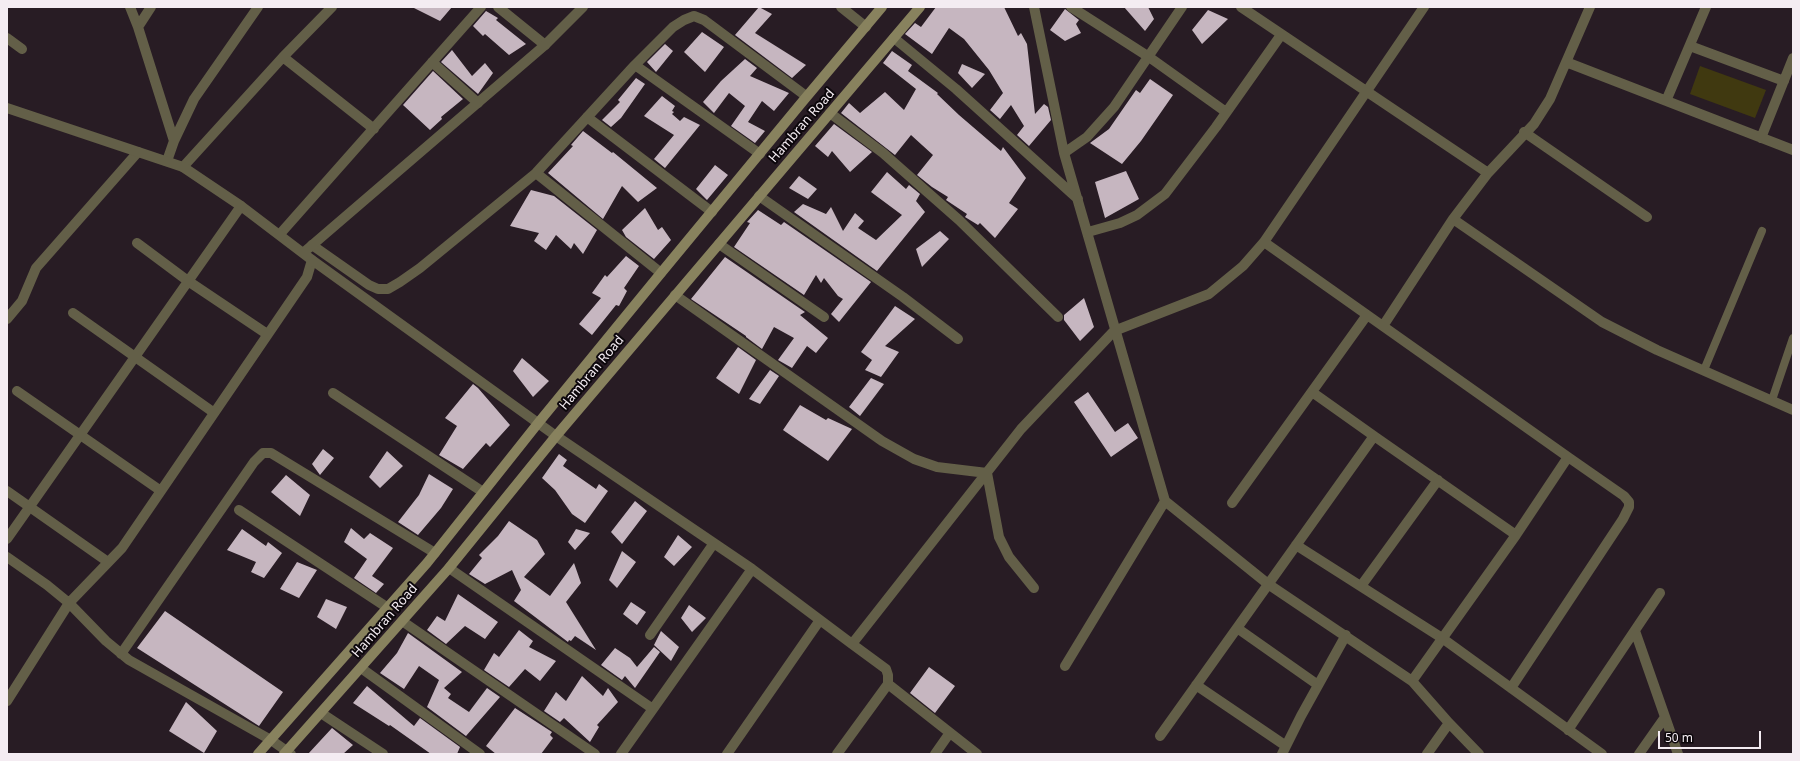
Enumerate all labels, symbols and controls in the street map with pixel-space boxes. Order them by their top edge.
street label: Hambran Road [766,86,838,166]
street label: Hambran Road [556,333,628,413]
street label: Hambran Road [349,581,421,661]
scale bar [1660,723,1763,749]
text: 50 m [1665,729,1693,746]

